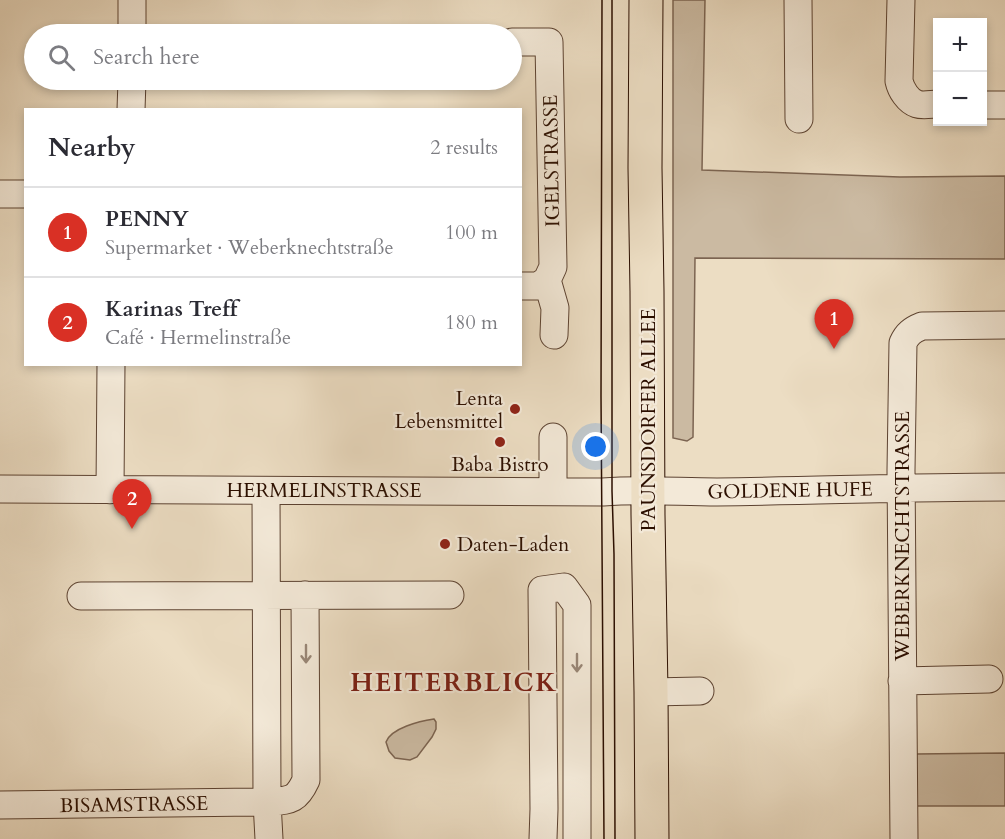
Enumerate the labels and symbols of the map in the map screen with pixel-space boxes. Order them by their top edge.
street label: IGELSTRASSE [537,95,566,227]
pin: 1 [814,300,854,349]
street label: PAUNSDORFER ALLEE [635,309,662,531]
place label: Lenta Lebensmittel [395,385,503,435]
marker: Lenta Lebensmittel [508,402,522,416]
street label: WEBERKNECHTSTRASSE [889,411,916,662]
your location [581,432,610,461]
marker: Baba Bistro [493,435,507,449]
place label: Baba Bistro [451,451,549,478]
street label: GOLDENE HUFE [707,476,873,505]
street label: HERMELINSTRASSE [226,477,422,504]
pin: 2 [112,480,152,529]
place label: Daten-Laden [457,531,570,558]
marker: Daten-Laden [438,537,452,551]
one-way arrow [300,643,312,663]
one-way arrow [571,653,583,673]
district label: HEITERBLICK [350,665,558,700]
street label: BISAMSTRASSE [59,790,209,819]

